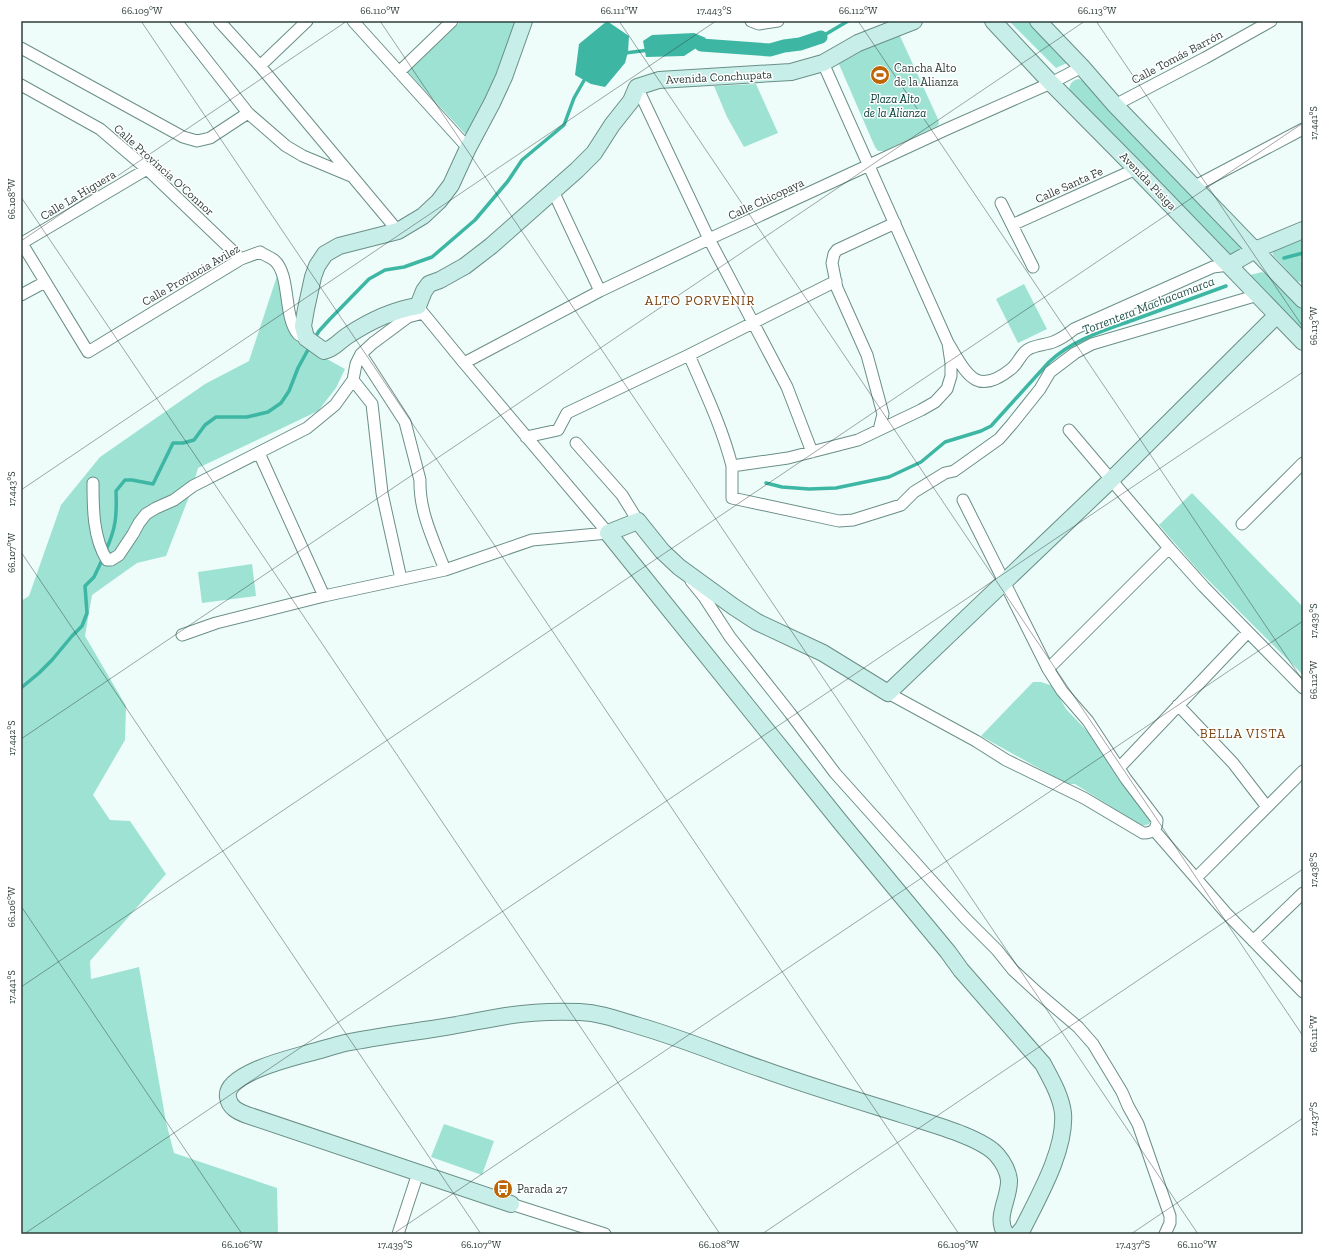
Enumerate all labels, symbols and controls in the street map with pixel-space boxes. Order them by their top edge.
text: 66.109°W [122,5,163,17]
text: 66.110°W [360,5,400,17]
text: 66.111°W [600,5,638,17]
text: 17.443°S [697,5,732,17]
text: 66.112°W [839,5,878,17]
text: 66.113°W [1078,5,1117,17]
street label: Calle Tomás Barrón [1129,27,1225,87]
place label: Cancha Alto de la Alianza [894,61,959,89]
sports icon: Cancha Alto de la Alianza [869,64,891,86]
street label: Avenida Conchupata [665,67,773,87]
park label: Plaza Alto de la Alianza [864,92,926,120]
text: 17.441°S [1308,106,1320,140]
street label: Calle Provincia O'Connor [111,121,217,219]
street label: Avenida Pisiga [1117,149,1179,213]
street label: Calle Santa Fe [1033,164,1105,206]
street label: Calle La Higuera [38,167,118,223]
street label: Calle Chicopaya [726,175,806,223]
text: 66.108°W [6,178,18,219]
street label: Calle Provincia Avilez [140,241,243,309]
water label: Torrentera Machacamarca [1080,273,1217,338]
district label: ALTO PORVENIR [645,293,755,308]
text: 66.113°W [1308,306,1320,345]
text: 17.443°S [6,472,18,507]
text: 66.107°W [6,532,18,573]
text: 17.439°S [1308,604,1320,638]
text: 66.112°W [1308,660,1320,699]
text: 17.442°S [6,720,18,756]
district label: BELLA VISTA [1200,726,1286,741]
text: 17.438°S [1308,853,1320,888]
text: 66.106°W [6,886,18,927]
text: 17.441°S [6,970,18,1004]
text: 66.111°W [1308,1015,1320,1053]
text: 17.437°S [1308,1102,1320,1136]
bus stop icon: Parada 27 [492,1178,514,1200]
place label: Parada 27 [517,1182,568,1196]
text: 66.106°W [222,1239,263,1251]
text: 17.439°S [378,1239,412,1251]
text: 66.107°W [461,1239,502,1251]
text: 66.108°W [699,1239,740,1251]
text: 66.109°W [938,1239,979,1251]
text: 17.437°S [1116,1239,1150,1251]
text: 66.110°W [1177,1239,1217,1251]

